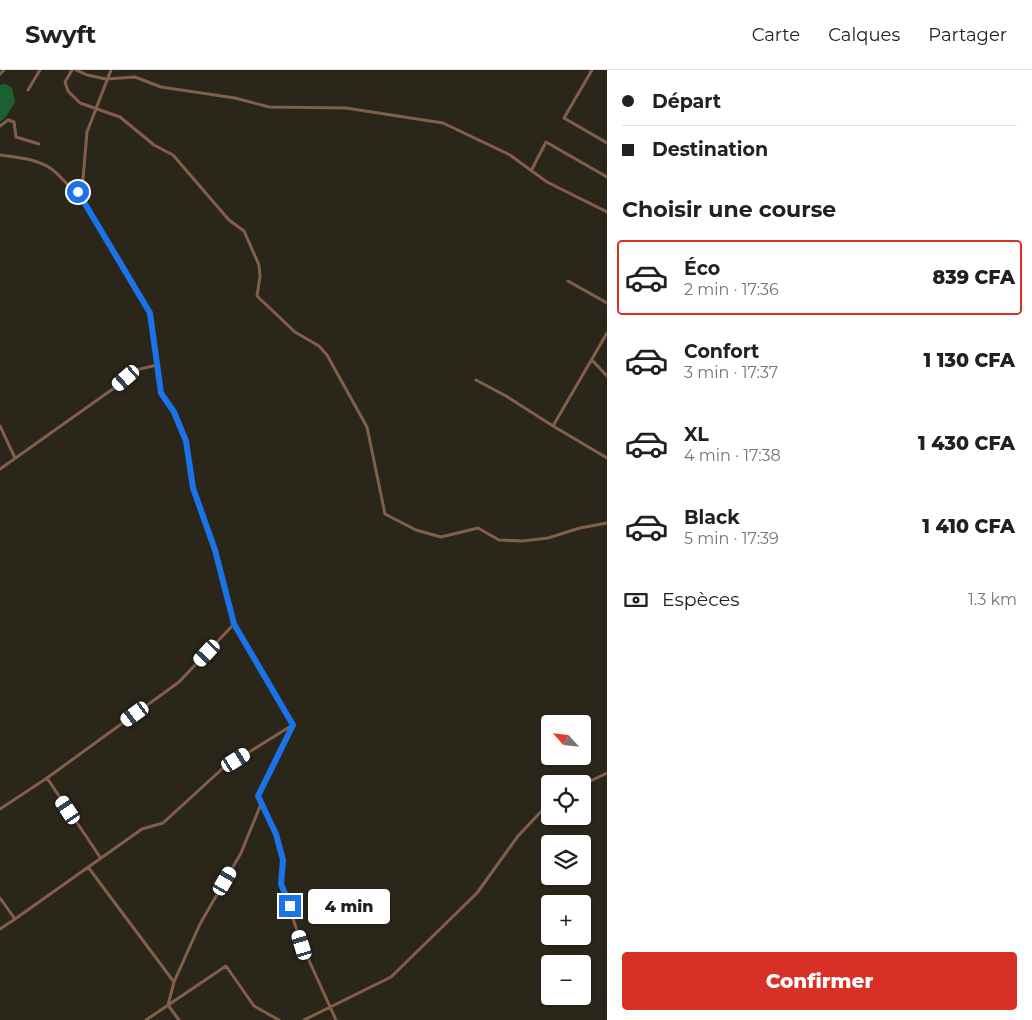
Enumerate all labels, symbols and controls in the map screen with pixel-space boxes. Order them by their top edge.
text: Swyft [25,20,96,49]
text: Carte [752,24,800,46]
text: Calques [828,24,900,46]
text: Partager [928,24,1007,46]
text: Départ [652,90,721,113]
text: Destination [652,138,768,161]
route start [67,181,89,203]
text: Choisir une course [622,196,836,223]
icon: car [624,255,669,300]
text: Éco [684,257,720,280]
text: 839 CFA [932,266,1015,289]
text: 2 min · 17:36 [684,280,779,299]
icon: car [624,338,669,383]
text: Confort [684,340,759,363]
text: 1 130 CFA [924,349,1015,372]
car [109,362,142,394]
text: 3 min · 17:37 [684,363,778,382]
icon: car [624,421,669,466]
text: XL [684,423,709,446]
text: 1 430 CFA [918,432,1015,455]
text: 4 min · 17:38 [684,446,781,465]
icon: car [624,504,669,549]
text: Black [684,506,740,529]
text: 1 410 CFA [922,515,1015,538]
text: 5 min · 17:39 [684,529,779,548]
icon: cash [622,586,650,614]
text: Espèces [662,588,739,611]
text: 1.3 km [968,590,1017,609]
car [191,637,222,669]
car [118,699,151,729]
north arrow [541,715,591,765]
map controls [541,715,591,1005]
car [219,746,252,774]
button: locate [541,775,591,825]
car [53,793,82,827]
button: layers [541,835,591,885]
car [211,864,238,898]
callout: 4 min [308,888,390,924]
route end [279,895,301,917]
button: + [541,895,591,945]
text: 4 min [325,897,373,916]
car [290,928,313,962]
button: Confirmer [622,952,1017,1010]
button: − [541,955,591,1005]

